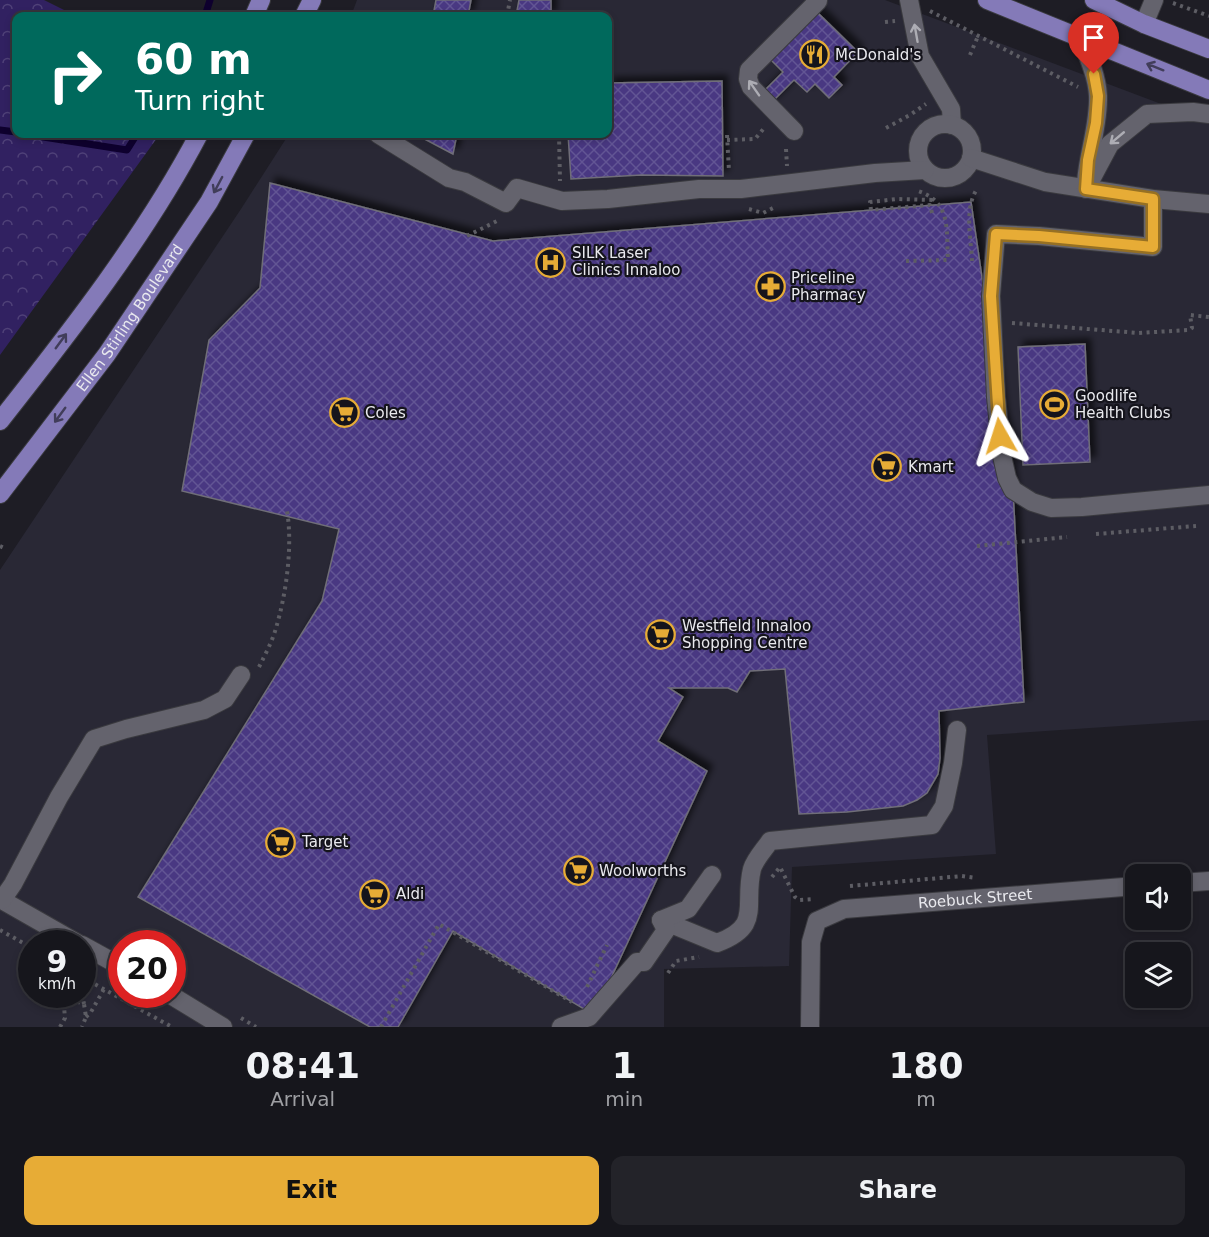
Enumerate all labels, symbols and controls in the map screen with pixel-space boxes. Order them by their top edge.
pin [1068,12,1119,74]
icon: arrive [1077,21,1110,54]
one-way arrow [910,24,921,43]
text: 60 m [135,35,252,84]
icon: right [36,36,114,114]
restaurant icon: McDonald's [798,39,830,71]
place label: McDonald's [835,46,921,64]
one-way arrow [1146,61,1165,72]
one-way arrow [748,81,760,97]
text: Turn right [135,85,264,116]
one-way arrow [1110,131,1125,145]
one-way arrow [212,176,224,193]
street label: Ellen Stirling Boulevard [73,241,187,395]
place label: SILK Laser Clinics Innaloo [572,244,680,279]
hospital icon: SILK Laser Clinics Innaloo [535,246,567,278]
place label: Priceline Pharmacy [791,269,866,304]
pharmacy icon: Priceline Pharmacy [754,271,786,303]
one-way arrow [55,334,67,350]
place label: Goodlife Health Clubs [1075,387,1171,422]
sports icon: Goodlife Health Clubs [1038,389,1070,421]
supermarket icon: Coles [328,397,360,429]
place label: Coles [365,404,406,422]
position arrow [968,404,1032,468]
one-way arrow [54,406,67,422]
supermarket icon: Kmart [871,451,903,483]
place label: Kmart [908,458,954,476]
place label: Westfield Innaloo Shopping Centre [682,617,811,652]
supermarket icon: Westfield Innaloo Shopping Centre [645,619,677,651]
supermarket icon: Target [265,826,297,858]
place label: Target [301,833,349,851]
supermarket icon: Woolworths [562,855,594,887]
place label: Woolworths [599,862,686,880]
map controls [1125,864,1191,1008]
button: sound [1125,864,1191,930]
supermarket icon: Aldi [359,878,391,910]
place label: Aldi [396,885,424,903]
street label: Roebuck Street [917,885,1033,912]
speed limit sign: 20 [108,930,186,1008]
button: layers [1125,942,1191,1008]
text: 9 [47,944,67,979]
text: km/h [38,975,76,993]
text: 08:41 [245,1045,360,1086]
text: 1 [612,1045,637,1086]
text: 180 [888,1045,964,1086]
text: Arrival [270,1087,335,1111]
text: min [605,1087,643,1111]
text: m [916,1087,936,1111]
button: Exit [24,1156,599,1225]
button: Share [611,1156,1185,1225]

